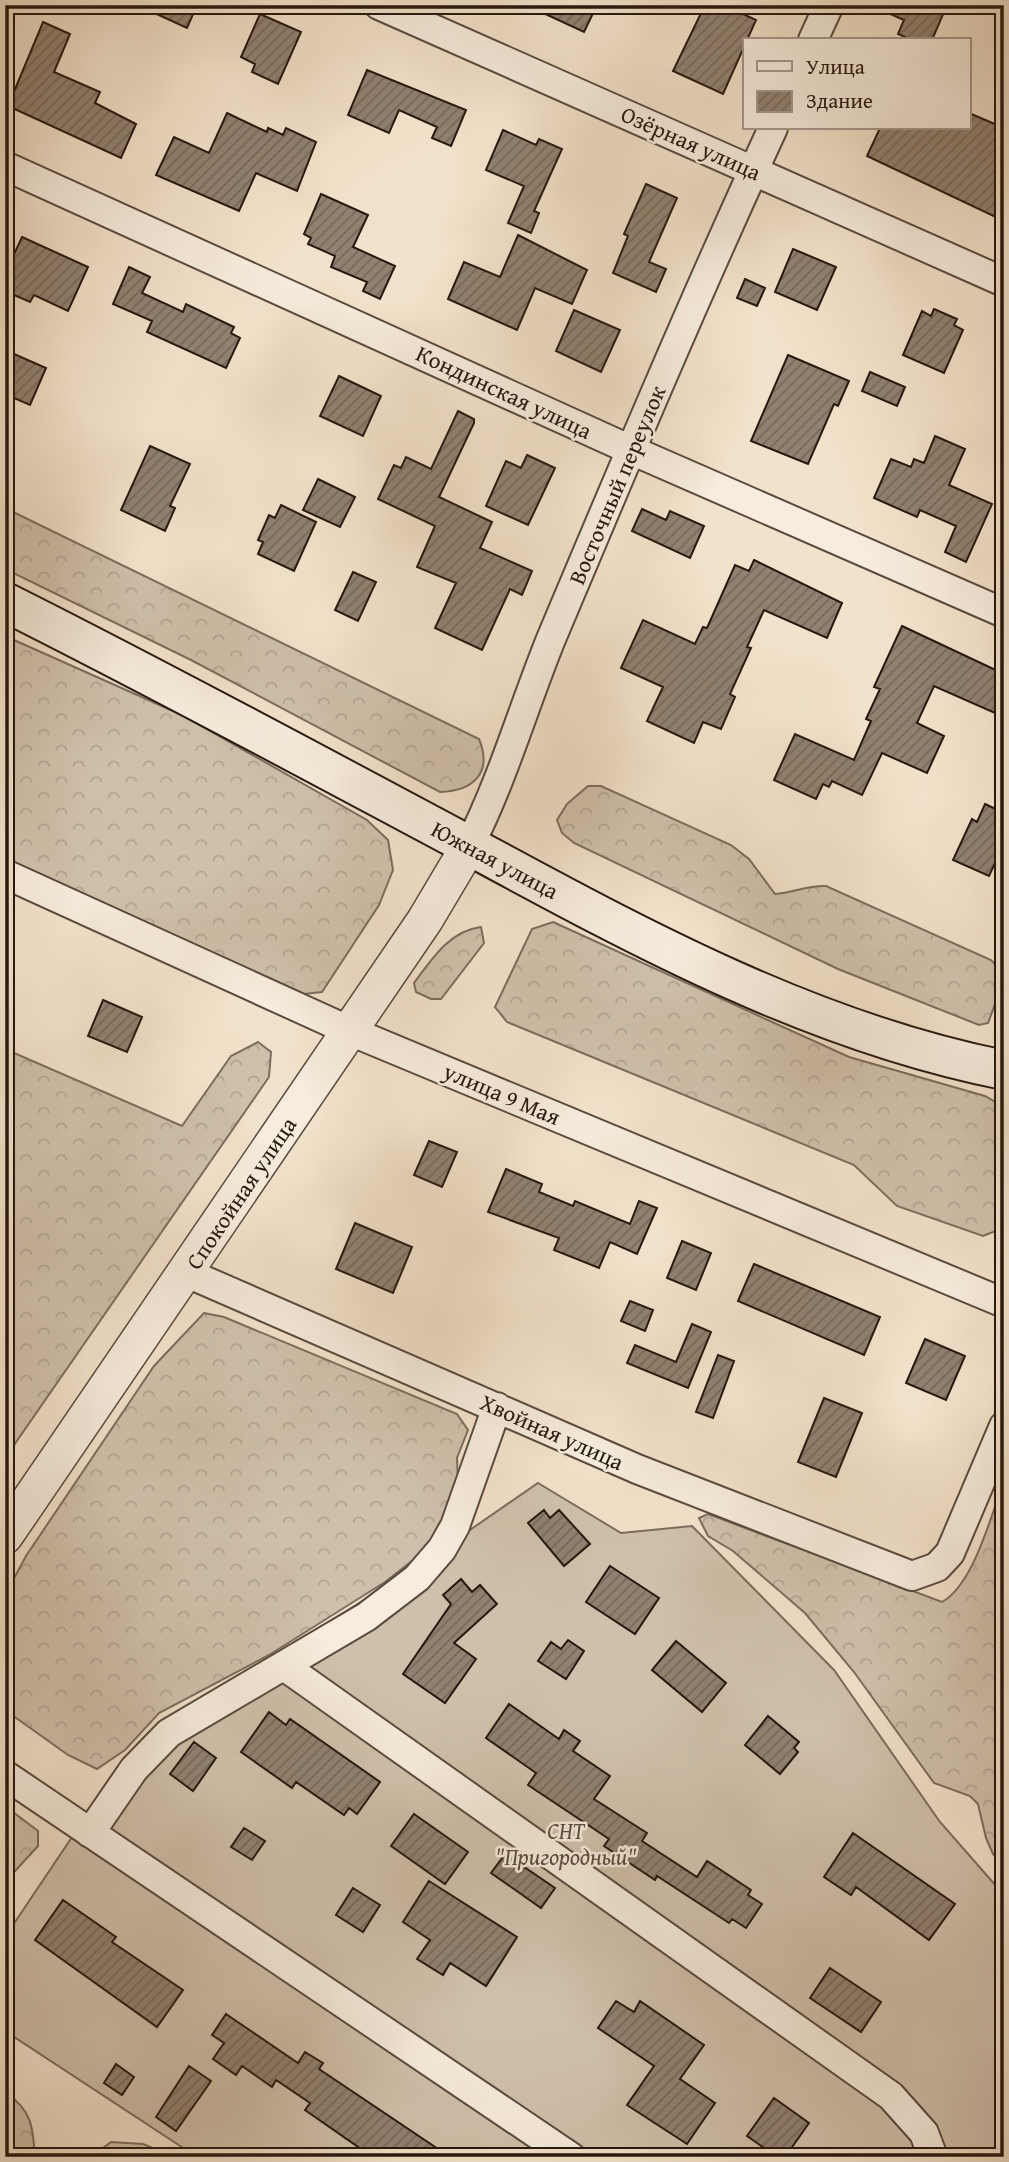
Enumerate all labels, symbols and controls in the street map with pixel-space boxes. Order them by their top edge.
legend [743,38,970,130]
text: Улица [806,51,865,82]
text: Здание [806,85,873,116]
street label: Озёрная улица [616,97,767,188]
street label: Кондинская улица [411,336,598,447]
street label: Восточный переулок [560,380,673,589]
street label: Южная улица [426,812,565,907]
street label: улица 9 Мая [438,1054,566,1133]
street label: Спокойная улица [177,1110,304,1276]
street label: Хвойная улица [475,1385,629,1478]
park label: СНТ "Пригородный" [495,1814,637,1873]

